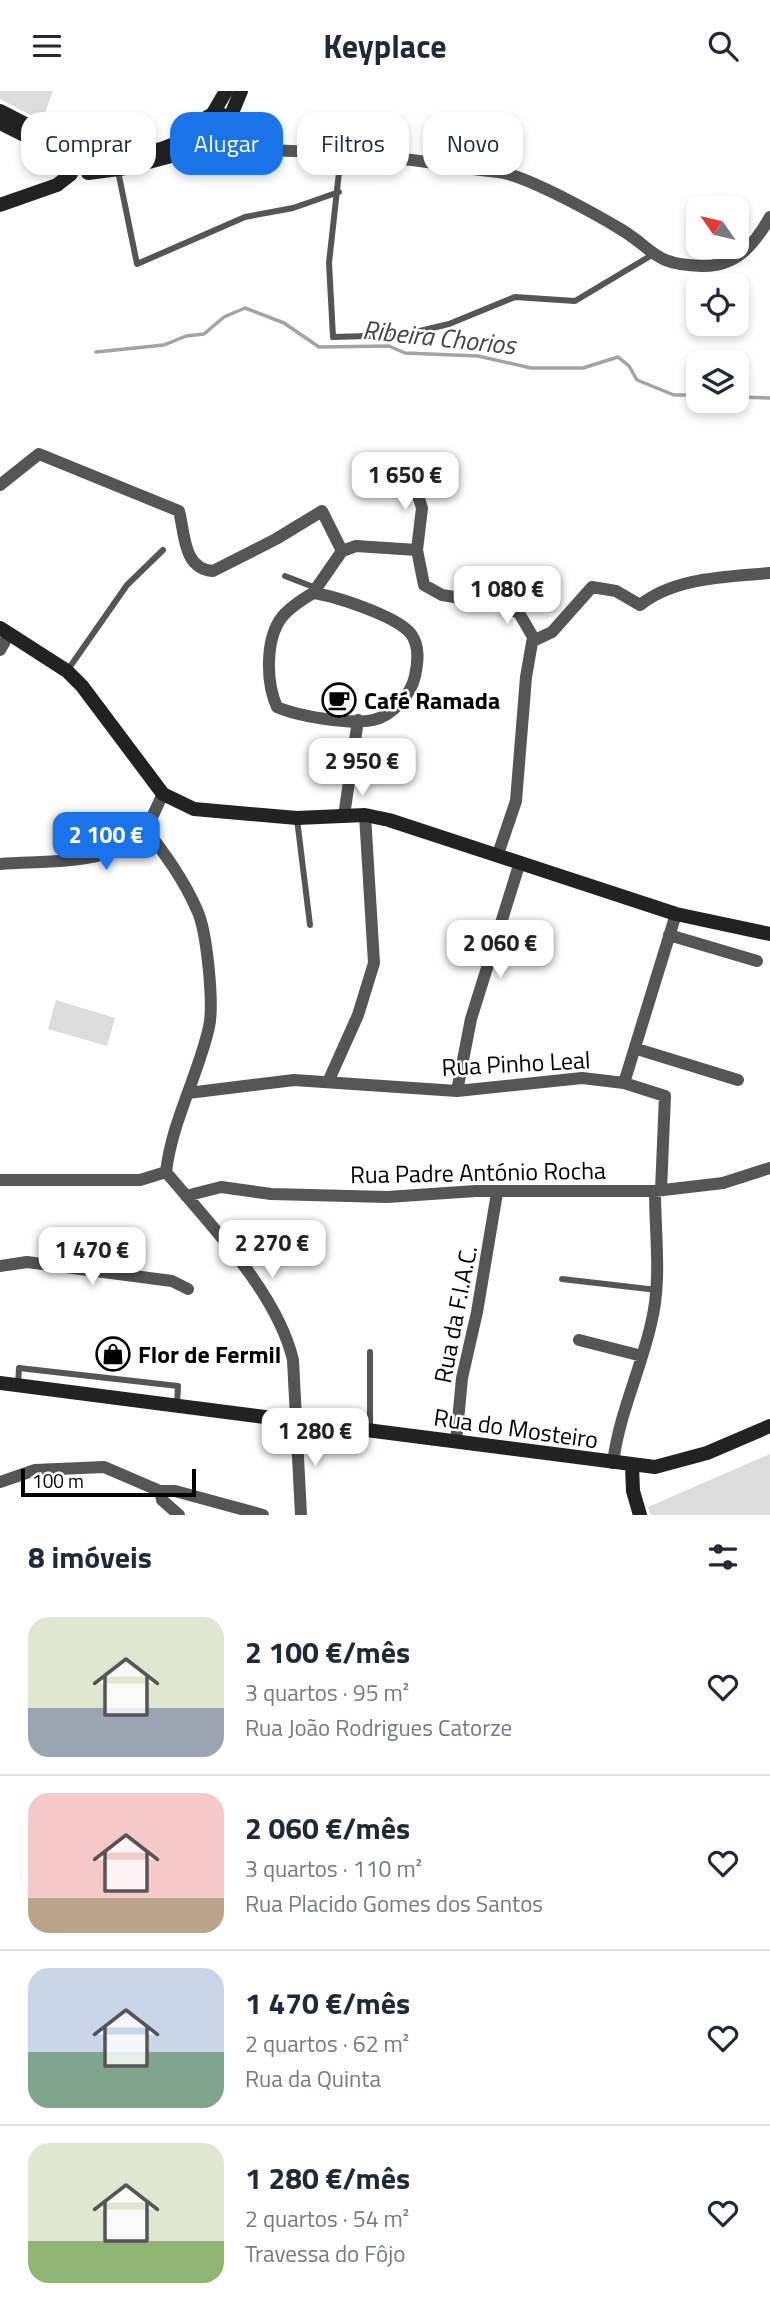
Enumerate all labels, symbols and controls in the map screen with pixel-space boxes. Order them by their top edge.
text: Keyplace [323,22,447,70]
icon: menu [28,27,66,65]
icon: search [704,27,742,65]
chip: Comprar [21,112,156,175]
chip: Alugar [170,112,283,175]
chip: Filtros [297,112,409,175]
chip: Novo [423,112,523,175]
north arrow [686,196,749,259]
map controls [686,196,749,413]
button: locate [686,273,749,336]
water label: Ribeira Chorios [361,310,519,365]
button: layers [686,350,749,413]
pin: 1 650 € [340,453,470,512]
text: 1 650 € [368,457,442,492]
pin: 1 080 € [442,567,572,626]
text: 1 080 € [470,571,544,606]
cafe icon: Café Ramada [320,681,358,719]
place label: Café Ramada [364,682,500,718]
pin: 2 950 € [297,739,427,798]
text: 2 950 € [325,743,399,778]
pin: 2 100 € [41,813,171,872]
text: 2 100 € [69,817,143,852]
pin: 2 060 € [435,921,565,980]
text: 2 060 € [463,925,537,960]
street label: Rua Pinho Leal [441,1041,591,1085]
street label: Rua Padre António Rocha [350,1152,606,1192]
pin: 2 270 € [207,1221,337,1280]
text: 2 270 € [235,1225,309,1260]
pin: 1 470 € [27,1227,157,1287]
text: 1 470 € [55,1232,129,1267]
street label: Rua da F.I.A.C. [424,1242,486,1386]
shop icon: Flor de Fermil [94,1335,132,1373]
place label: Flor de Fermil [138,1336,281,1372]
street label: Rua do Mosteiro [431,1399,601,1457]
pin: 1 280 € [250,1409,380,1468]
text: 1 280 € [278,1413,352,1448]
scale bar [21,1466,196,1498]
text: 100 m [32,1466,84,1495]
text: 8 imóveis [28,1534,152,1580]
icon: filters [704,1538,742,1576]
text: 2 100 €/mês [245,1629,410,1675]
icon: home [84,1645,168,1729]
icon: heart [704,1668,742,1706]
text: 3 quartos · 95 m² [245,1675,409,1710]
text: Rua João Rodrigues Catorze [245,1710,512,1745]
text: 2 060 €/mês [245,1805,410,1851]
icon: home [84,1821,168,1905]
icon: heart [704,1844,742,1882]
text: 3 quartos · 110 m² [245,1851,422,1886]
text: Rua Placido Gomes dos Santos [245,1886,543,1921]
text: 1 470 €/mês [245,1980,410,2026]
icon: home [84,1996,168,2080]
icon: heart [704,2019,742,2057]
text: 2 quartos · 62 m² [245,2026,409,2061]
text: Rua da Quinta [245,2061,381,2096]
text: 1 280 €/mês [245,2155,410,2201]
icon: home [84,2171,168,2255]
icon: heart [704,2194,742,2232]
text: 2 quartos · 54 m² [245,2201,409,2236]
text: Travessa do Fôjo [245,2236,405,2271]

